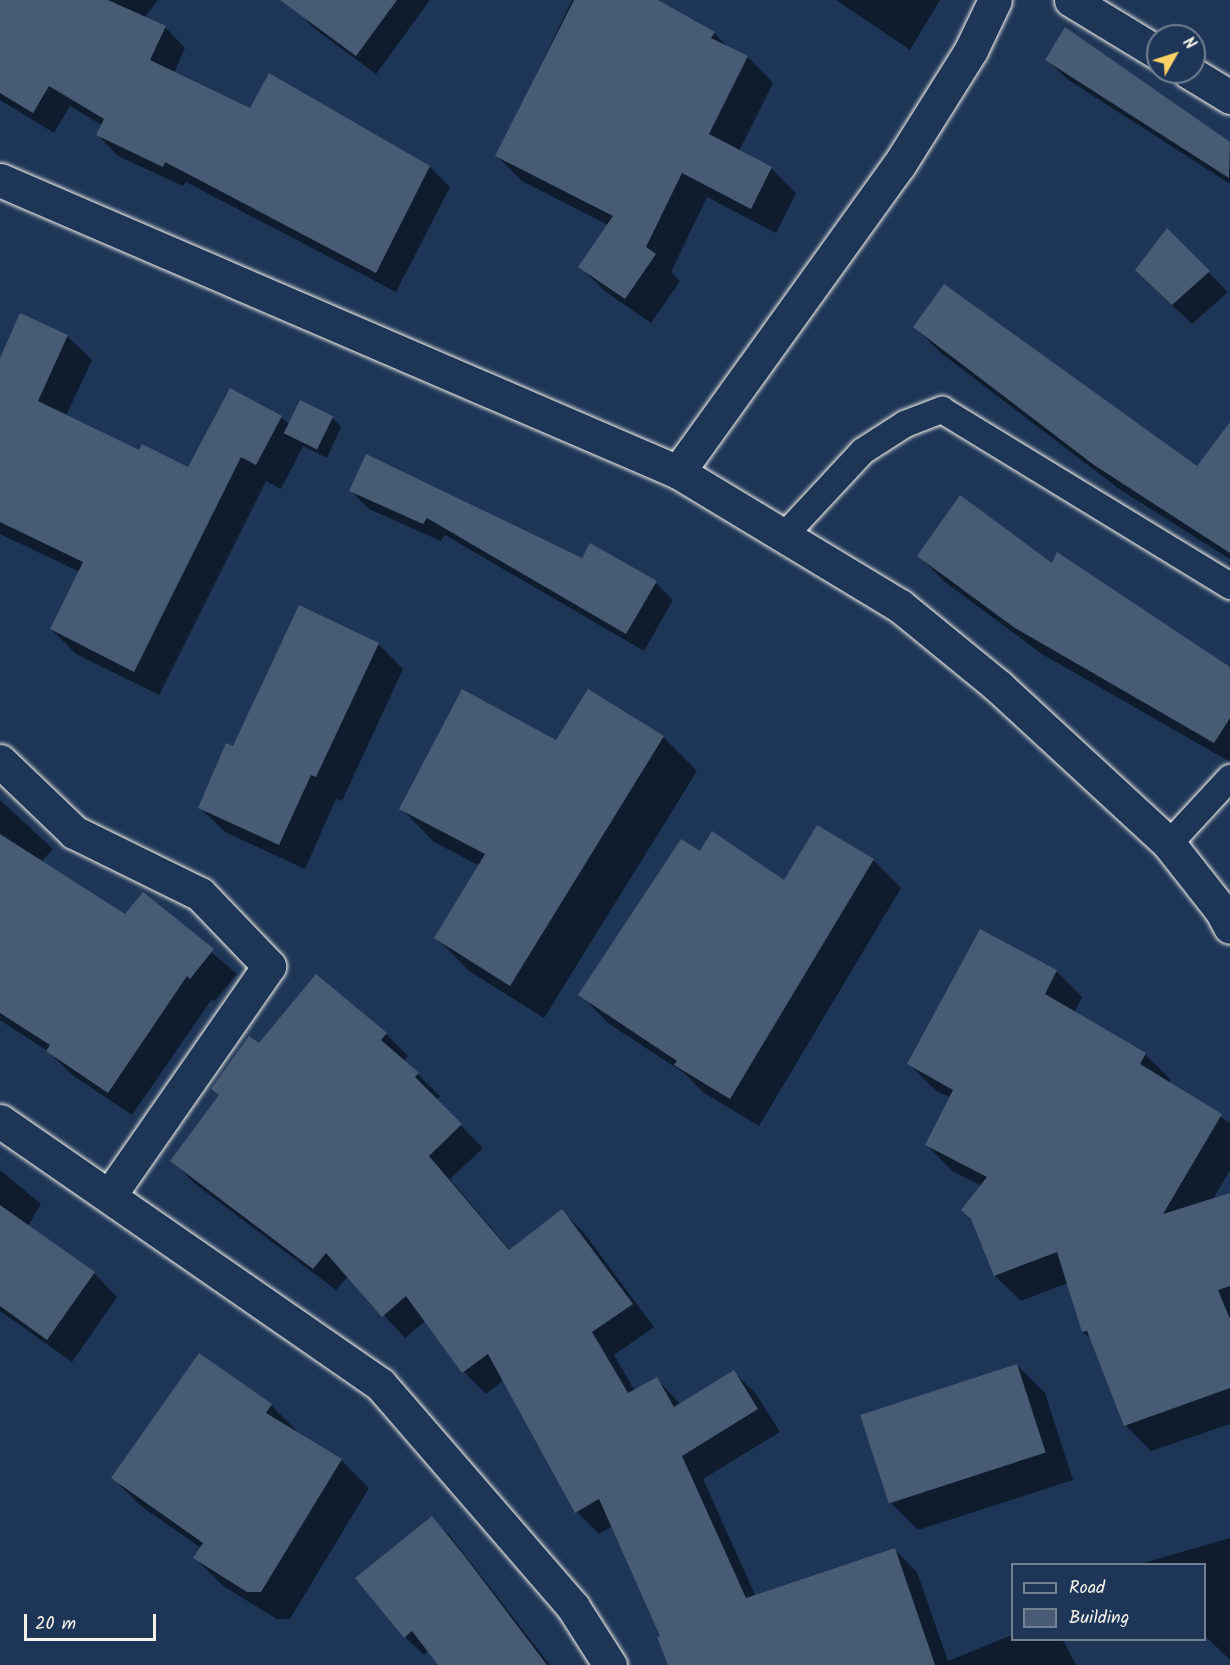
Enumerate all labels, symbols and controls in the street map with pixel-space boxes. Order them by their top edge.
north arrow [1146,24,1206,84]
text: N [1176,32,1202,55]
legend [1011,1563,1206,1641]
text: Road [1069,1574,1105,1603]
scale bar [27,1602,159,1640]
text: Building [1069,1604,1129,1633]
text: 20 m [35,1610,76,1639]

